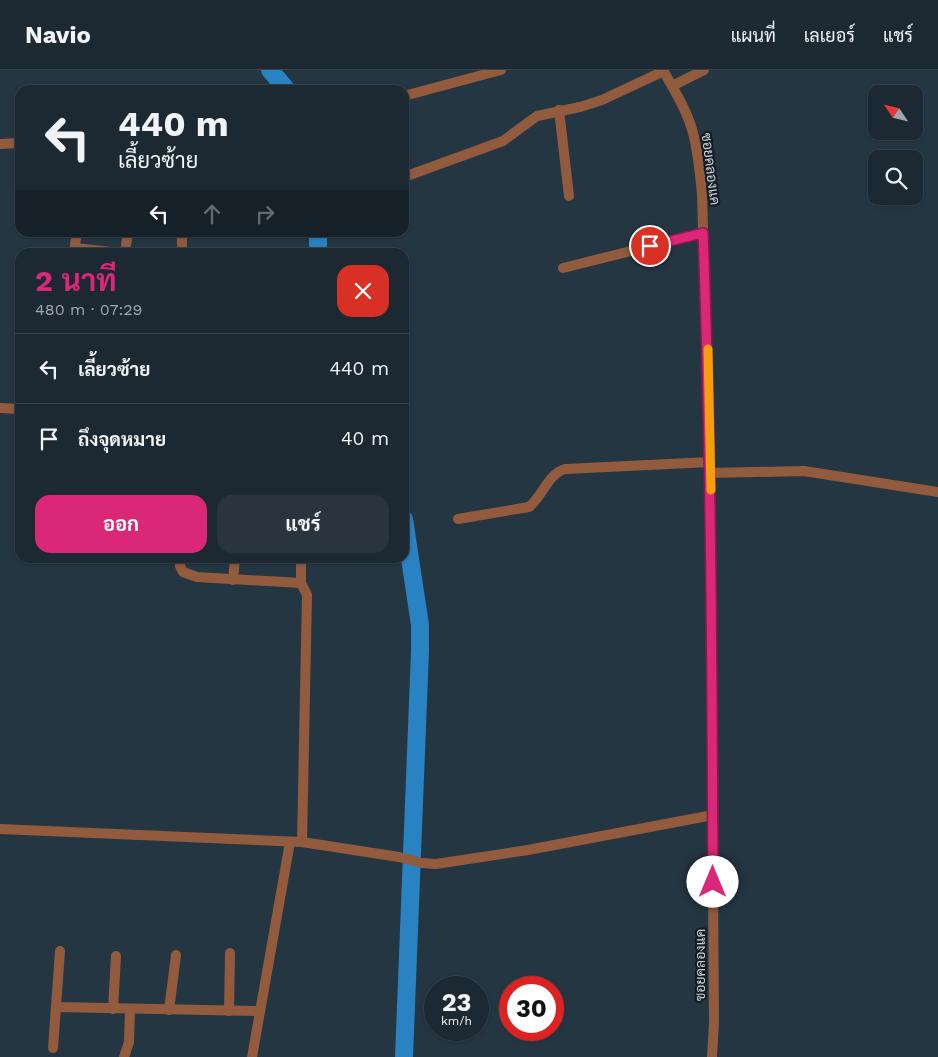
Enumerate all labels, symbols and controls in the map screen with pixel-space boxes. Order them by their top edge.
text: Navio [25,21,91,49]
text: แผนที่ [731,25,776,46]
text: เลเยอร์ [804,25,855,46]
text: แชร์ [883,25,913,46]
north arrow [868,85,922,140]
map controls [868,85,923,205]
text: 440 m [118,103,229,145]
icon: left [35,105,100,170]
street label: ซอยคลองแค [699,132,723,206]
text: เลี้ยวซ้าย [118,148,198,173]
button: search [868,150,923,205]
icon: left [145,200,173,228]
icon: ahead [198,200,226,228]
icon: right [251,200,279,228]
pin [629,225,671,267]
icon: arrive [636,232,664,260]
text: 2 นาที [35,263,117,298]
button: close [337,265,389,317]
text: 480 m · 07:29 [35,300,142,319]
icon: left [35,355,63,383]
text: 440 m [329,357,389,380]
text: เลี้ยวซ้าย [78,358,150,381]
icon: arrive [35,425,63,453]
text: 40 m [341,427,389,450]
text: ถึงจุดหมาย [78,428,166,451]
button: ออก [35,495,207,553]
button: แชร์ [217,495,389,553]
position arrow [686,855,738,907]
street label: ซอยคลองแค [692,929,708,1001]
speed limit sign: 30 [499,976,564,1041]
text: 23 [442,988,471,1017]
text: km/h [441,1014,472,1028]

